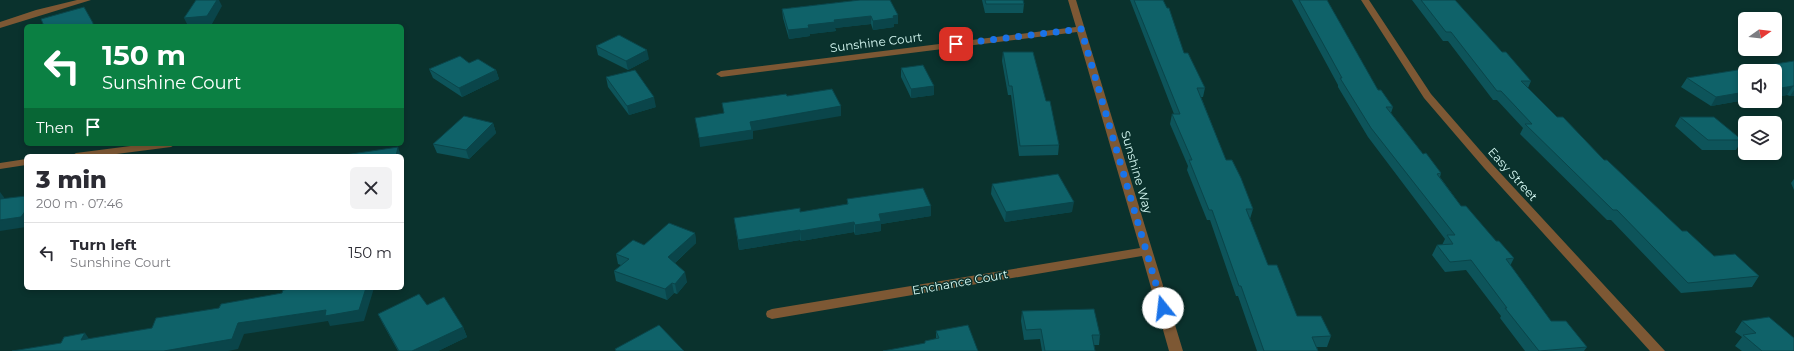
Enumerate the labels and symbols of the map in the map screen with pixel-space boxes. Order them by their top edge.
north arrow [1738,12,1782,56]
pin [939,27,973,61]
street label: Sunshine Court [829,29,923,55]
street label: Sunshine Way [1118,129,1156,216]
street label: Easy Street [1485,144,1541,204]
street label: Enchance Court [911,266,1009,298]
position arrow [1142,287,1184,329]

